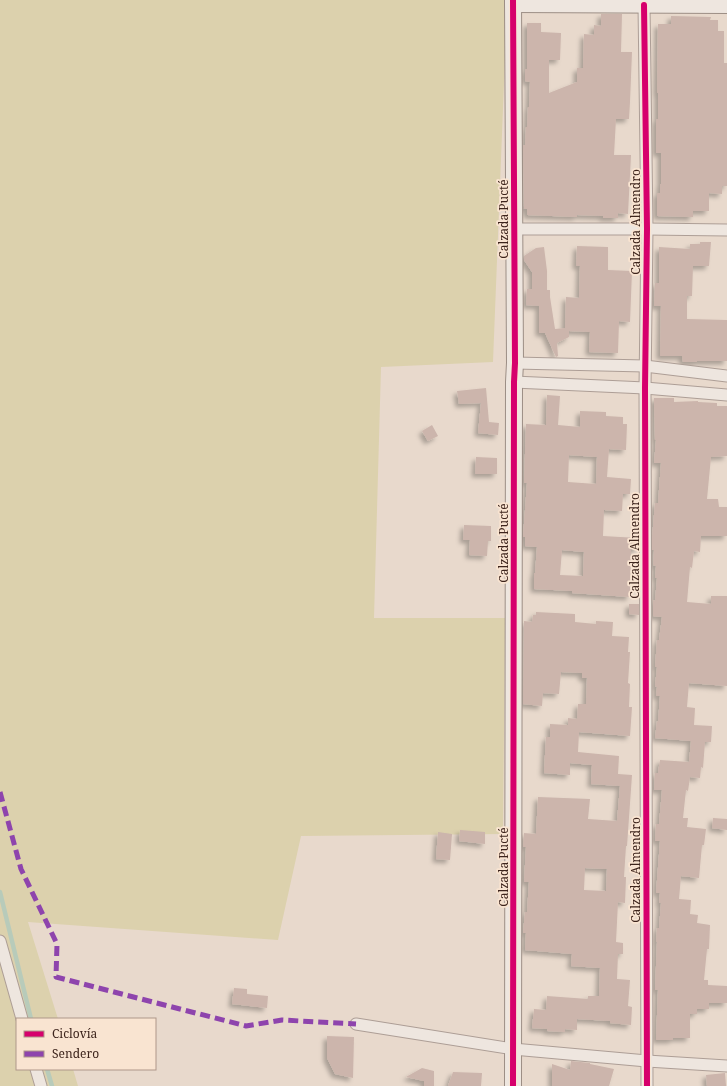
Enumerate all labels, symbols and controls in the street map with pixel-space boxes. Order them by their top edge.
street label: Calzada Almendro [627,169,644,275]
street label: Calzada Pucté [495,179,512,259]
street label: Calzada Almendro [626,493,643,599]
street label: Calzada Pucté [495,503,512,583]
street label: Calzada Almendro [627,817,644,923]
street label: Calzada Pucté [495,827,512,907]
legend [16,1018,156,1070]
text: Ciclovía [52,1025,98,1042]
text: Sendero [52,1045,99,1062]

